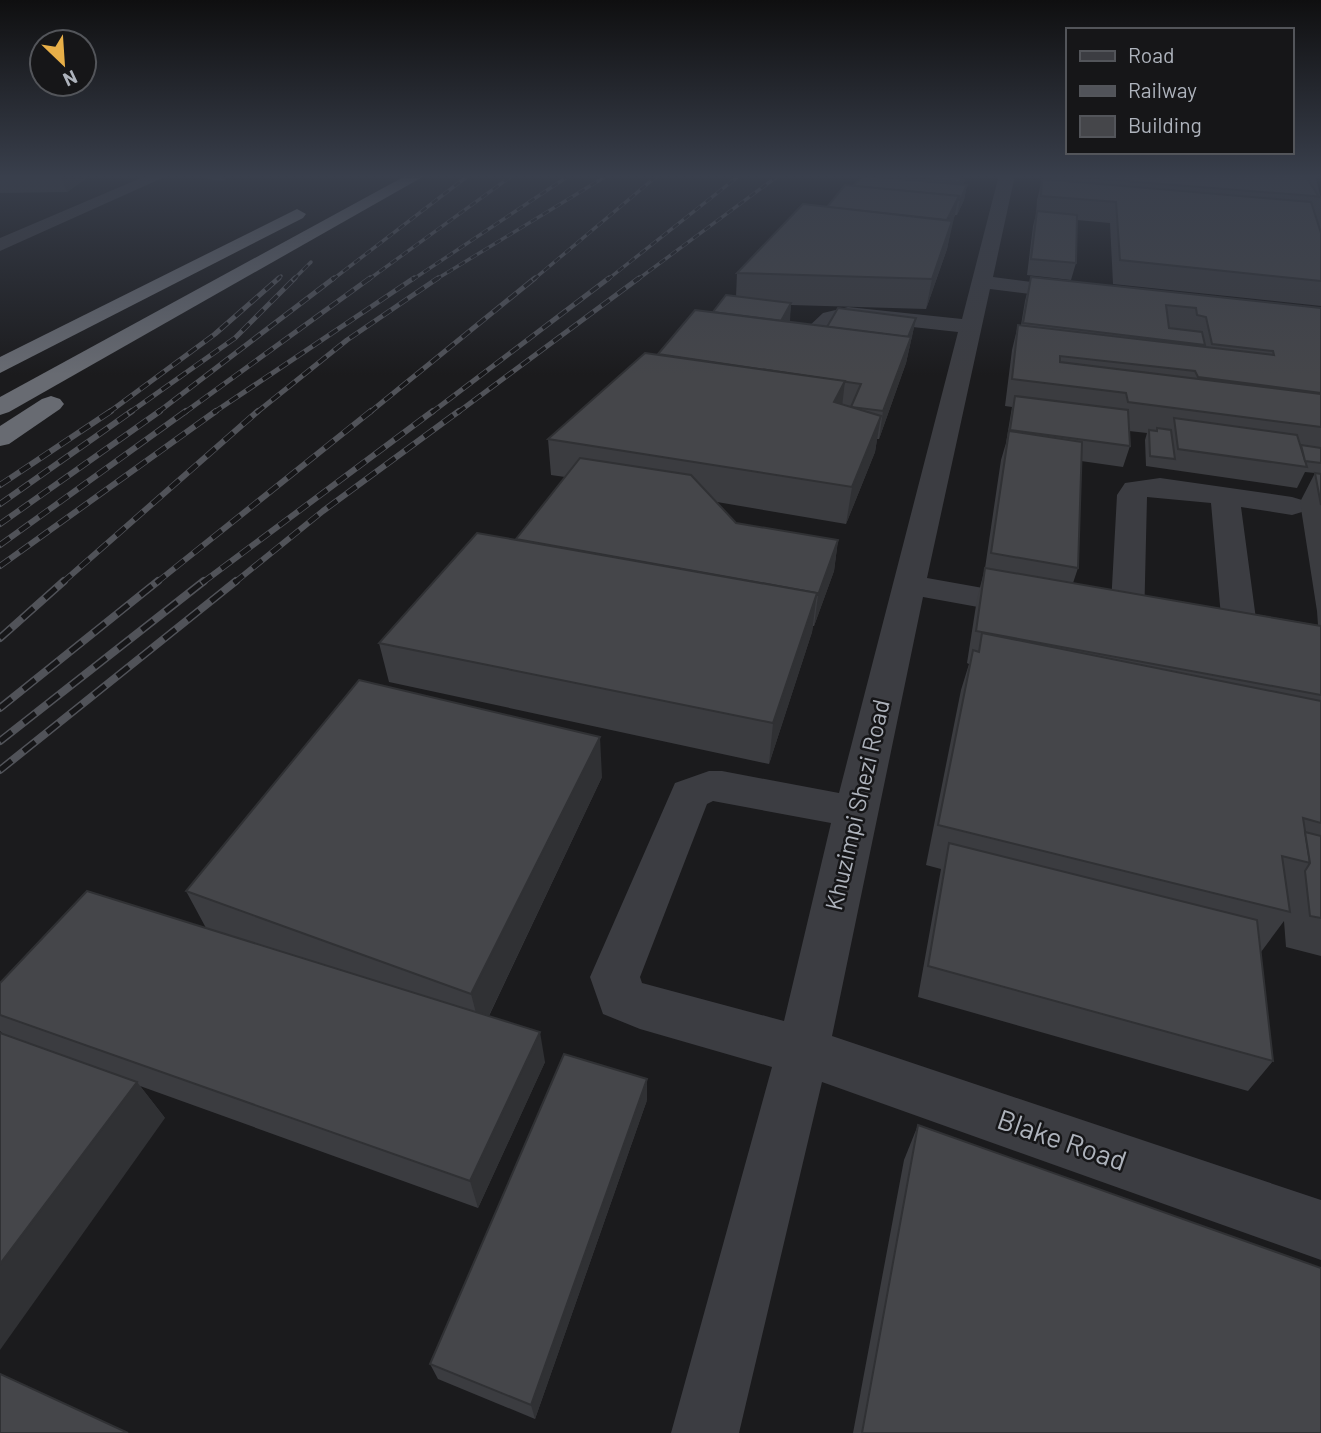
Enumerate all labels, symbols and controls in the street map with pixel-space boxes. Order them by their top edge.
north arrow [28,28,98,98]
legend [1066,28,1293,154]
text: Road [1128,42,1174,67]
text: N [60,66,81,92]
text: Railway [1128,77,1197,102]
text: Building [1128,112,1202,137]
street label: Khuzimpi Shezi Road [818,696,895,913]
street label: Blake Road [993,1101,1131,1177]

